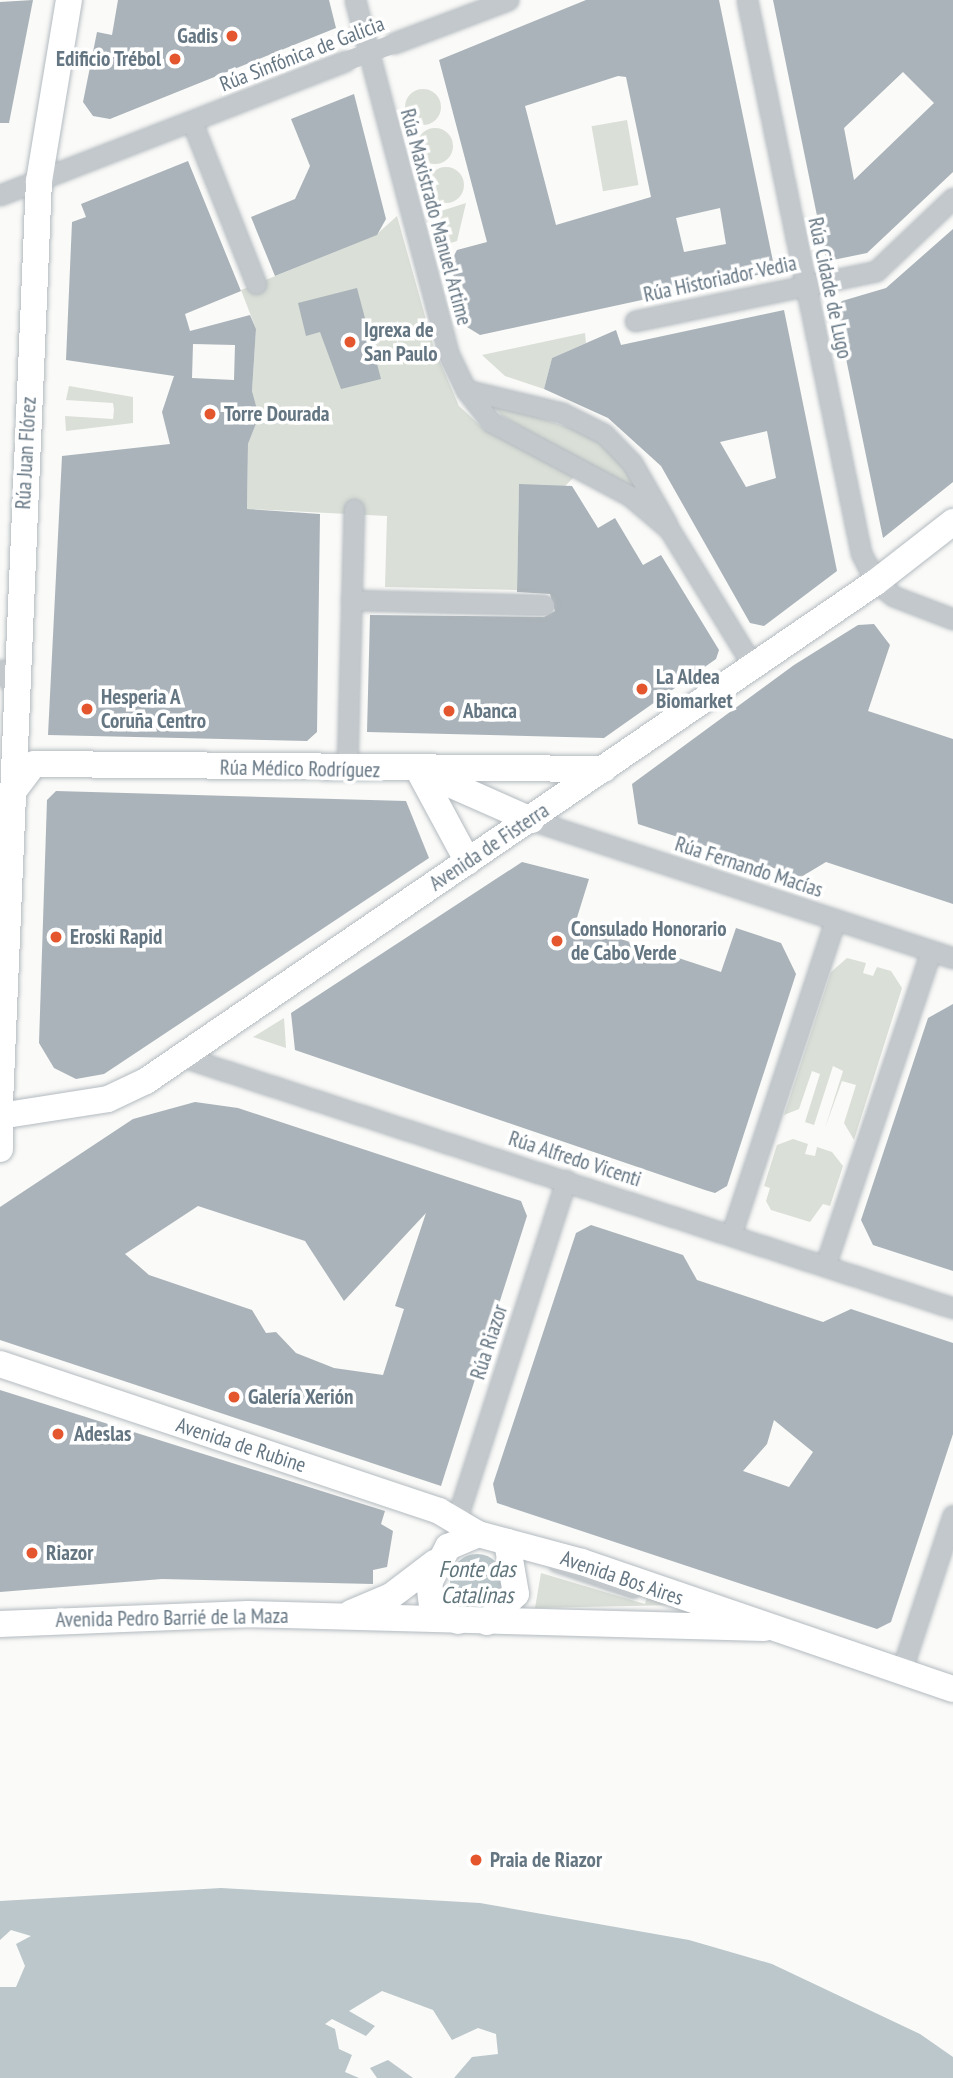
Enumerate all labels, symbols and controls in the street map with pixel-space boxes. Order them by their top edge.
street label: Rúa Sinfónica de Galicia [216,11,388,97]
place label: Gadis [177,23,218,49]
marker: Gadis [224,28,240,44]
place label: Edificio Trébol [55,46,161,72]
marker: Edificio Trébol [167,51,183,67]
street label: Rúa Maxistrado Manuel Artime [395,106,477,328]
street label: Rúa Cidade de Lugo [803,215,857,361]
street label: Rúa Historiador Vedia [641,250,799,308]
place label: Igrexa de San Paulo [364,317,438,367]
marker: Igrexa de San Paulo [342,334,358,350]
street label: Rúa Juan Flórez [10,396,42,510]
place label: Torre Dourada [224,401,329,427]
marker: Torre Dourada [202,406,218,422]
place label: La Aldea Biomarket [656,664,733,714]
marker: La Aldea Biomarket [634,681,650,697]
place label: Hesperia A Coruña Centro [101,684,206,734]
place label: Abanca [463,698,517,724]
marker: Hesperia A Coruña Centro [79,701,95,717]
marker: Abanca [441,703,457,719]
street label: Rúa Médico Rodríguez [220,755,380,783]
street label: Avenida de Fisterra [425,798,553,896]
street label: Rúa Fernando Macías [672,831,826,903]
place label: Consulado Honorario de Cabo Verde [571,916,727,966]
place label: Eroski Rapid [70,924,162,950]
marker: Eroski Rapid [48,929,64,945]
marker: Consulado Honorario de Cabo Verde [549,933,565,949]
street label: Rúa Alfredo Vicenti [505,1126,645,1192]
street label: Rúa Riazor [465,1301,513,1383]
place label: Galería Xerión [248,1384,354,1410]
marker: Galería Xerión [226,1389,242,1405]
street label: Avenida de Rubine [173,1412,309,1478]
place label: Adeslas [74,1421,131,1447]
marker: Adeslas [48,1424,68,1444]
place label: Riazor [46,1540,93,1566]
marker: Riazor [24,1545,40,1561]
street label: Avenida Bos Aires [557,1545,687,1611]
water label: Fonte das Catalinas [439,1555,515,1609]
street label: Avenida Pedro Barrié de la Maza [55,1603,289,1633]
place label: Praia de Riazor [490,1847,602,1873]
marker: Praia de Riazor [468,1852,484,1868]

